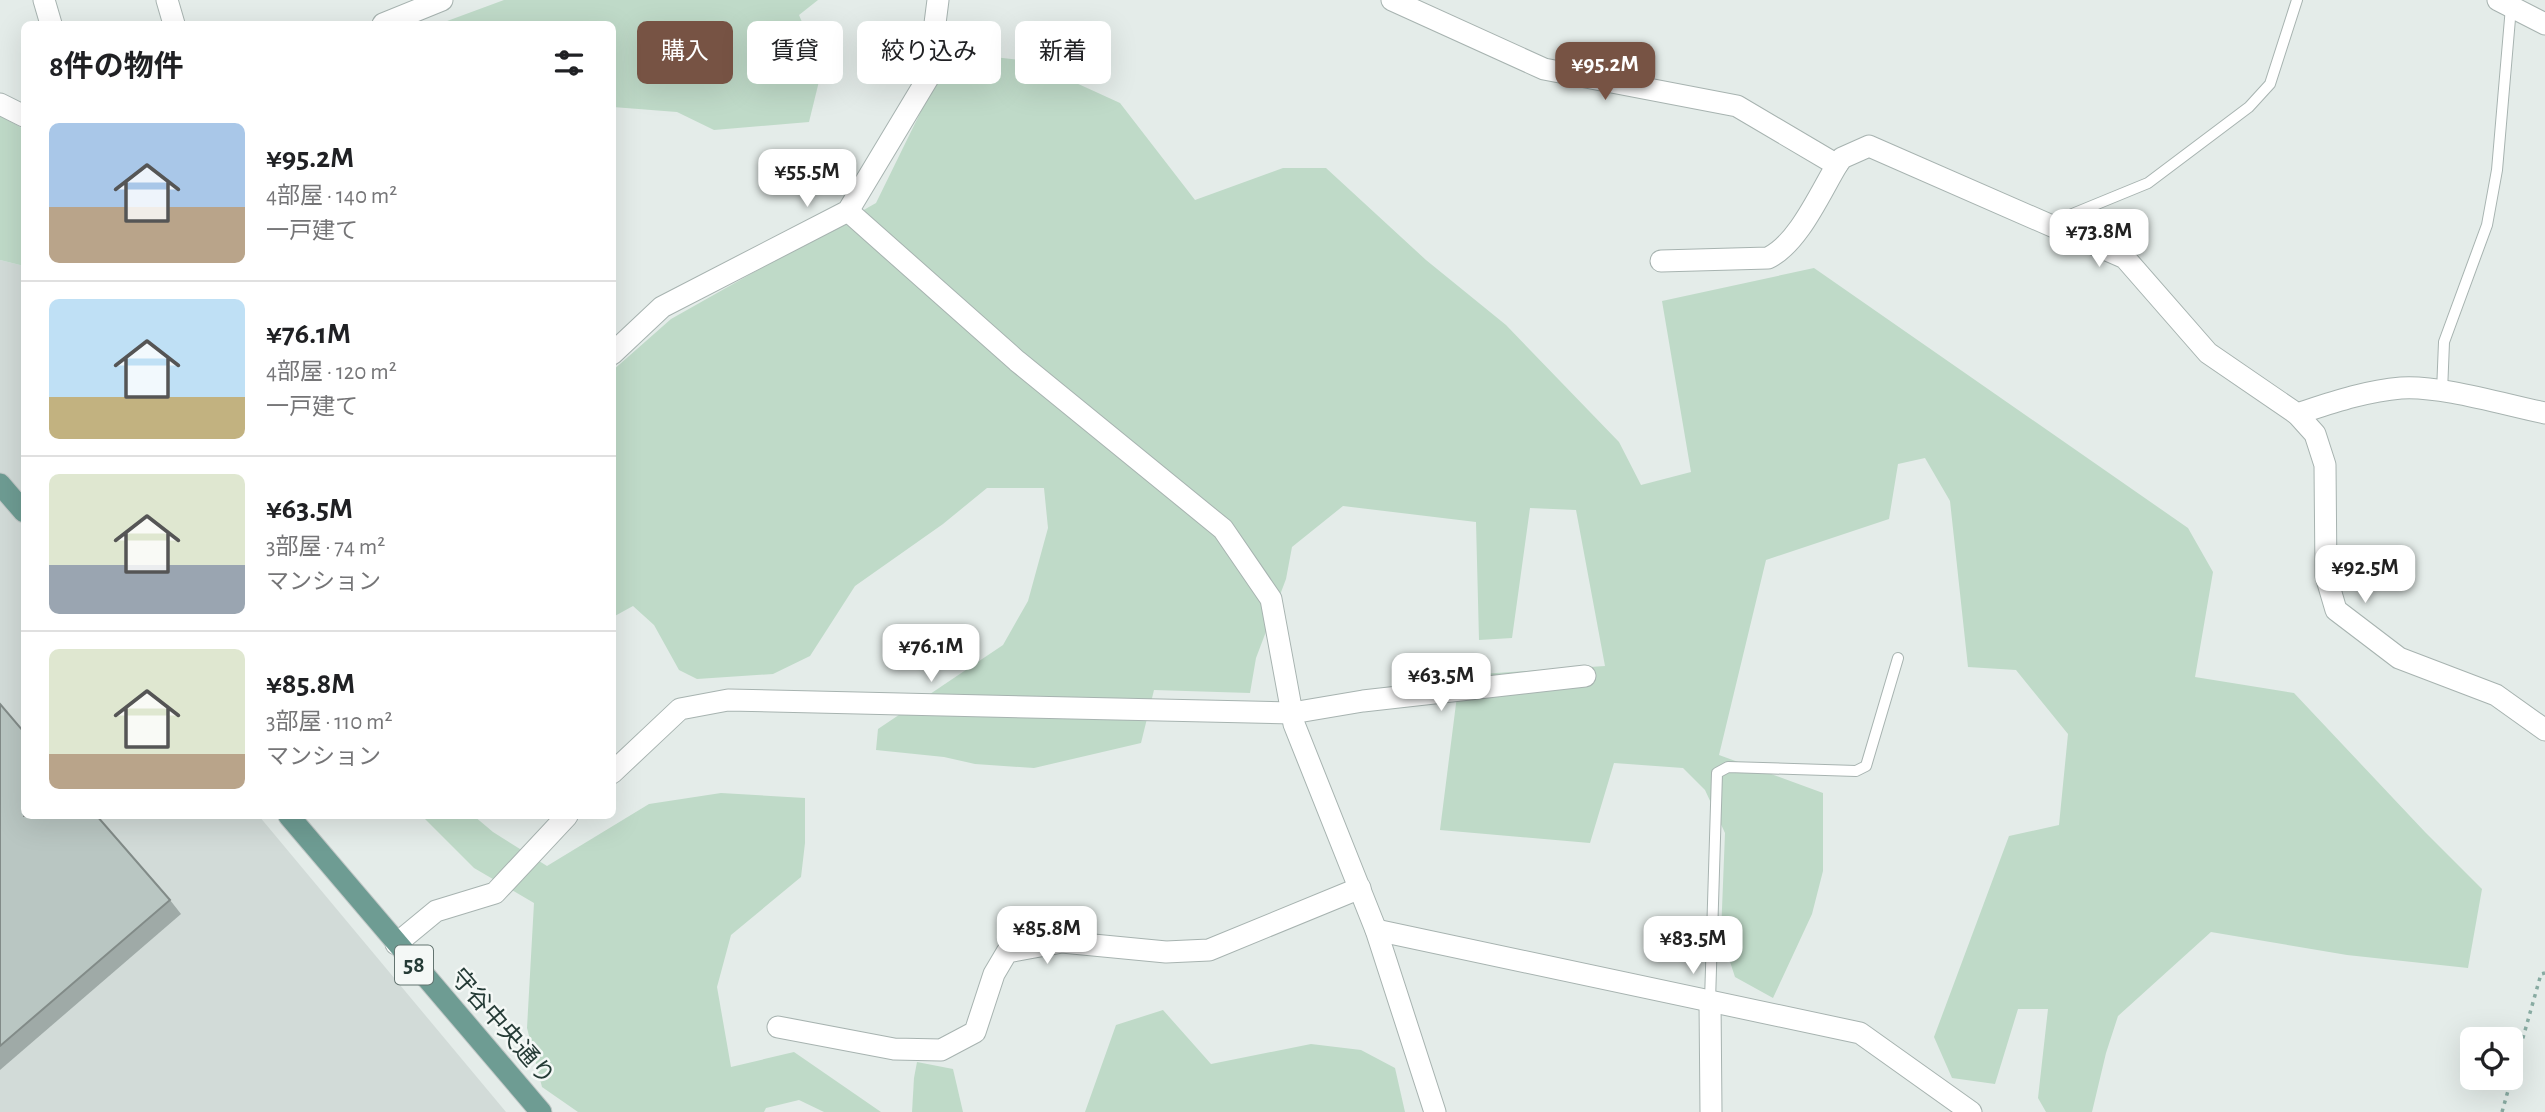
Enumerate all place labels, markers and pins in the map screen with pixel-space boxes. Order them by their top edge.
pin: ¥95.2M [1548,42,1662,102]
pin: ¥55.5M [750,150,864,209]
pin: ¥73.8M [2042,210,2156,269]
pin: ¥92.5M [2308,546,2422,605]
pin: ¥76.1M [874,624,988,684]
pin: ¥63.5M [1384,654,1498,713]
pin: ¥85.8M [990,906,1104,966]
pin: ¥83.5M [1636,916,1750,976]

